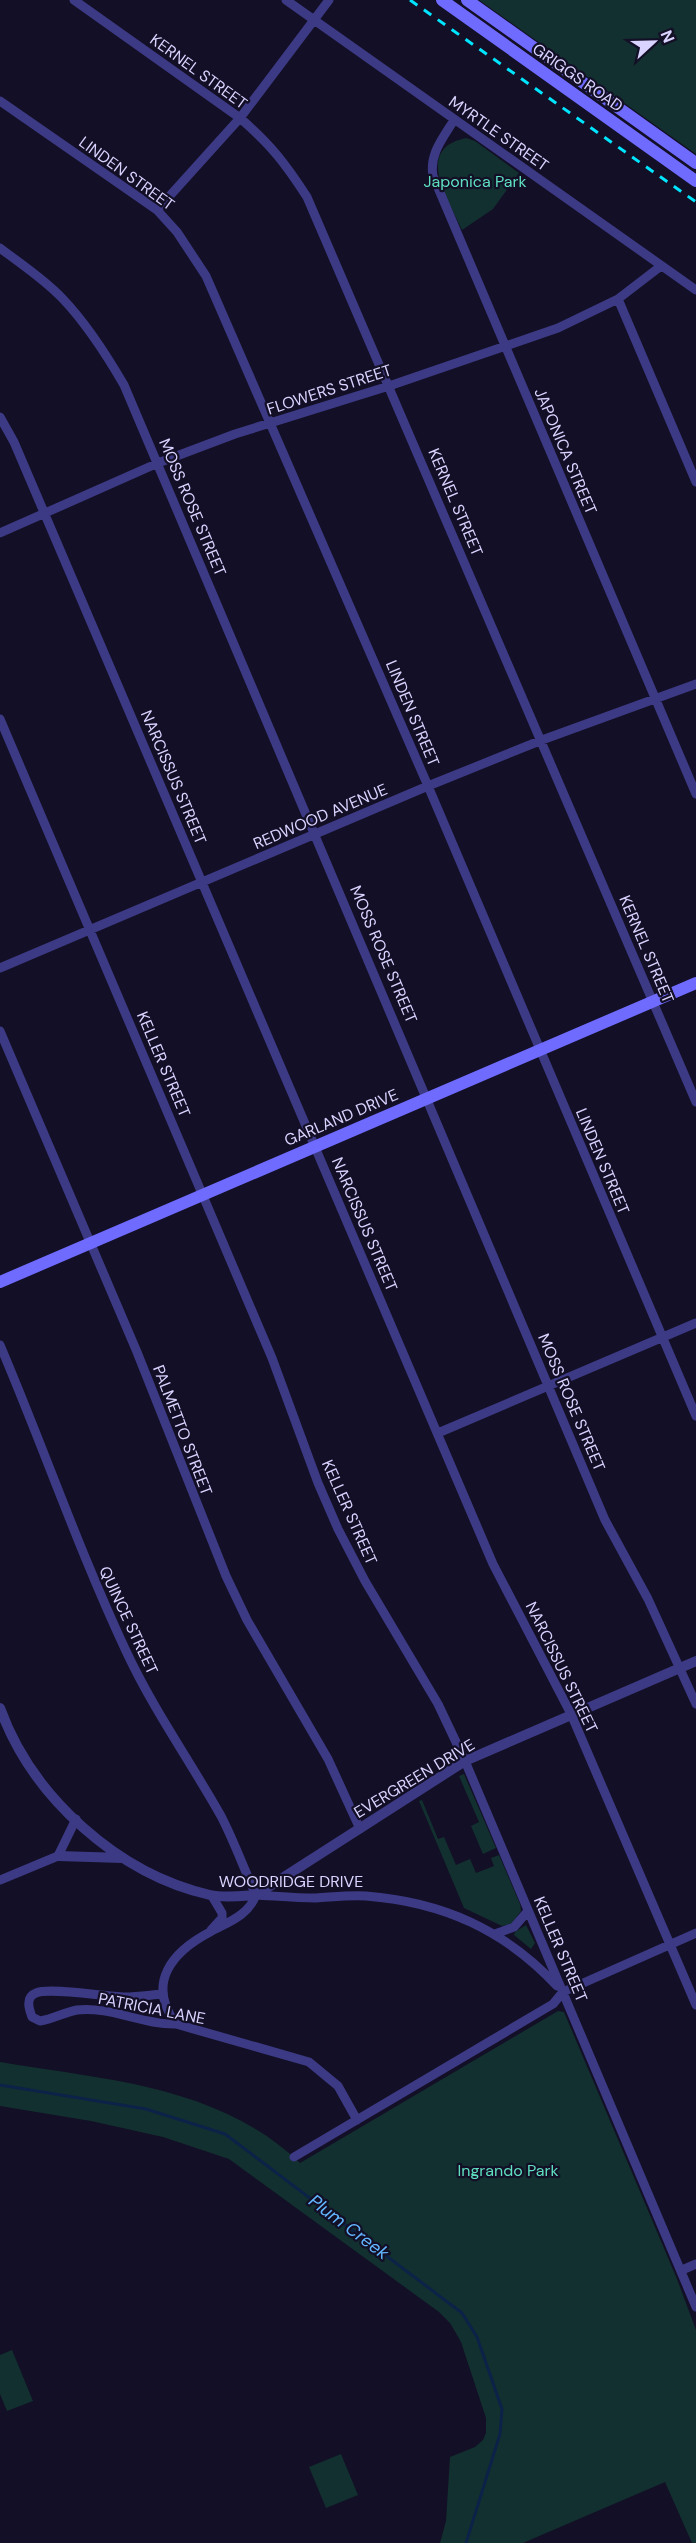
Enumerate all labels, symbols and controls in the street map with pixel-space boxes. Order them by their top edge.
north arrow [624,12,684,72]
text: N [656,27,679,46]
street label: KERNEL STREET [146,29,252,114]
street label: GRIGGS ROAD [528,38,627,116]
street label: MYRTLE STREET [445,91,553,176]
street label: LINDEN STREET [75,132,179,215]
park label: Japonica Park [424,171,526,192]
street label: FLOWERS STREET [264,359,394,420]
street label: JAPONICA STREET [529,385,602,518]
street label: MOSS ROSE STREET [154,435,231,579]
street label: KERNEL STREET [423,445,488,559]
street label: LINDEN STREET [381,657,444,769]
street label: NARCISSUS STREET [136,707,211,847]
street label: REDWOOD AVENUE [250,779,390,854]
street label: MOSS ROSE STREET [345,882,422,1026]
street label: KERNEL STREET [614,892,679,1006]
street label: KELLER STREET [132,1008,195,1120]
street label: GARLAND DRIVE [281,1084,401,1151]
street label: LINDEN STREET [571,1105,634,1217]
street label: NARCISSUS STREET [327,1154,402,1294]
street label: MOSS ROSE STREET [533,1330,610,1474]
street label: PALMETTO STREET [148,1362,217,1498]
street label: KELLER STREET [317,1457,382,1568]
street label: QUINCE STREET [94,1563,163,1678]
street label: NARCISSUS STREET [521,1598,602,1736]
street label: EVERGREEN DRIVE [350,1734,479,1823]
street label: WOODRIDGE DRIVE [219,1871,363,1892]
street label: KELLER STREET [529,1893,592,2005]
street label: PATRICIA LANE [97,1988,207,2029]
park label: Ingrando Park [457,2160,559,2181]
water label: Plum Creek [304,2189,395,2266]

